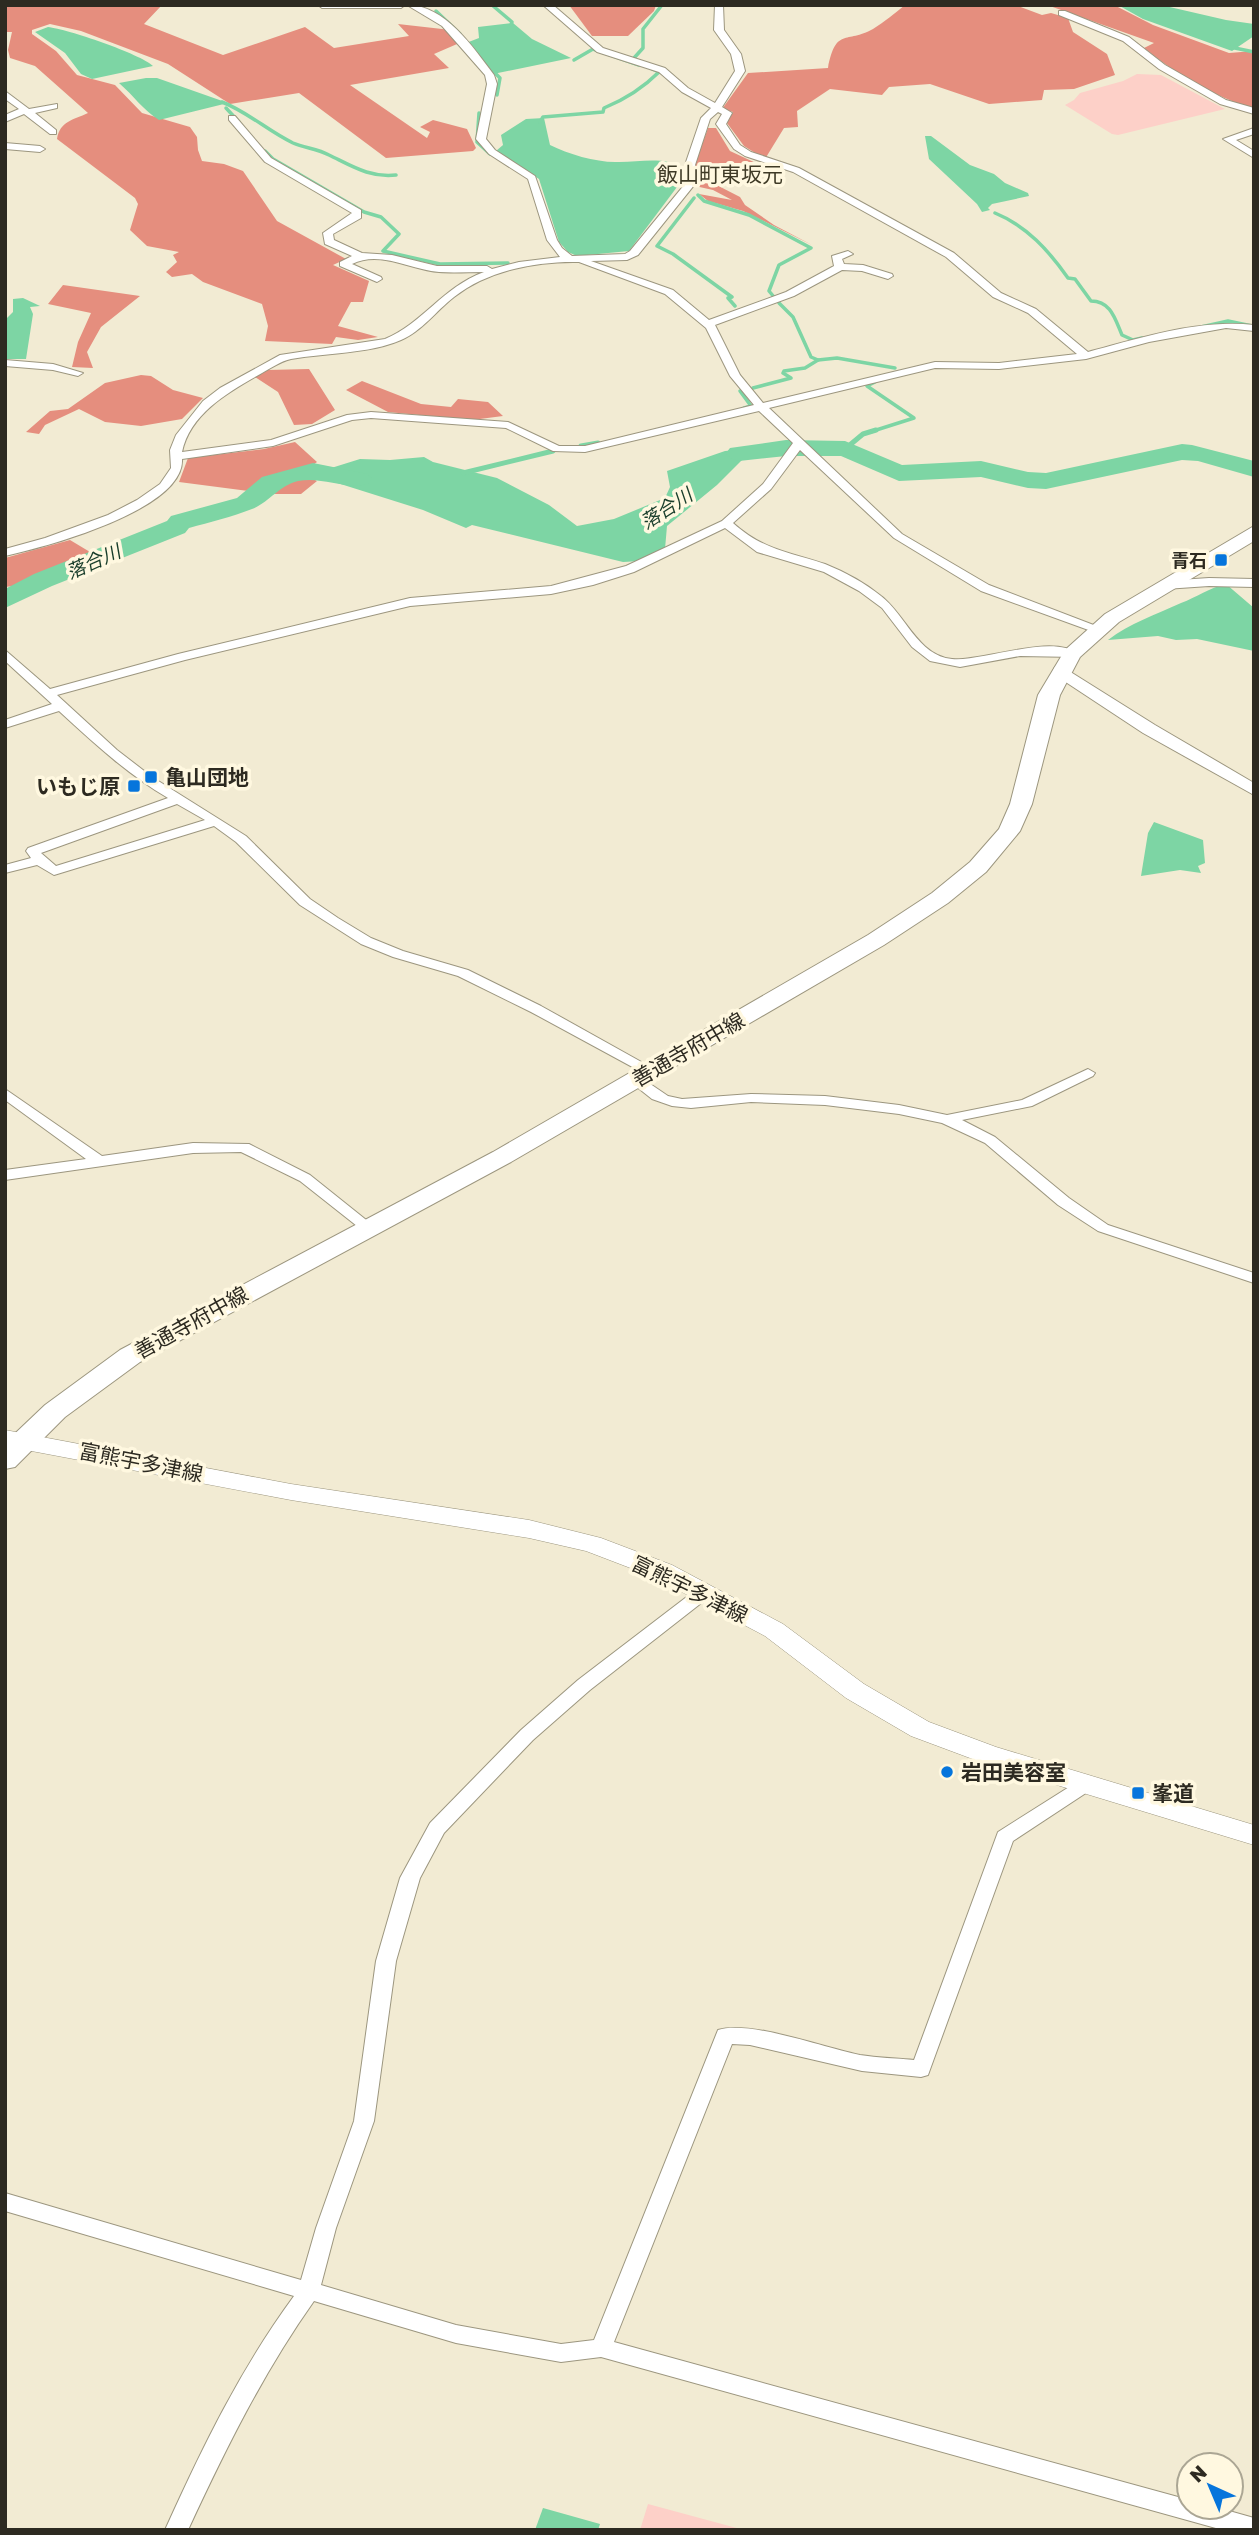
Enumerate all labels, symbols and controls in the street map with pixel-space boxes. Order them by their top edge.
district label: 飯山町東坂元 [657,161,783,187]
water label: 落合川 [636,482,698,533]
water label: 落合川 [62,538,126,583]
place label: 青石 [1171,549,1207,571]
marker: 青石 [1213,552,1229,568]
place label: 亀山団地 [165,764,249,790]
marker: 亀山団地 [143,769,159,785]
place label: いもじ原 [36,773,120,799]
marker: いもじ原 [126,778,142,794]
street label: 善通寺府中線 [627,1006,749,1092]
street label: 善通寺府中線 [130,1280,252,1364]
street label: 富熊宇多津線 [77,1437,205,1487]
street label: 富熊宇多津線 [628,1550,752,1628]
place label: 岩田美容室 [961,1759,1066,1785]
marker: 岩田美容室 [939,1764,955,1780]
place label: 峯道 [1152,1780,1194,1806]
marker: 峯道 [1130,1785,1146,1801]
north arrow [1175,2451,1245,2521]
text: N [1185,2460,1211,2487]

